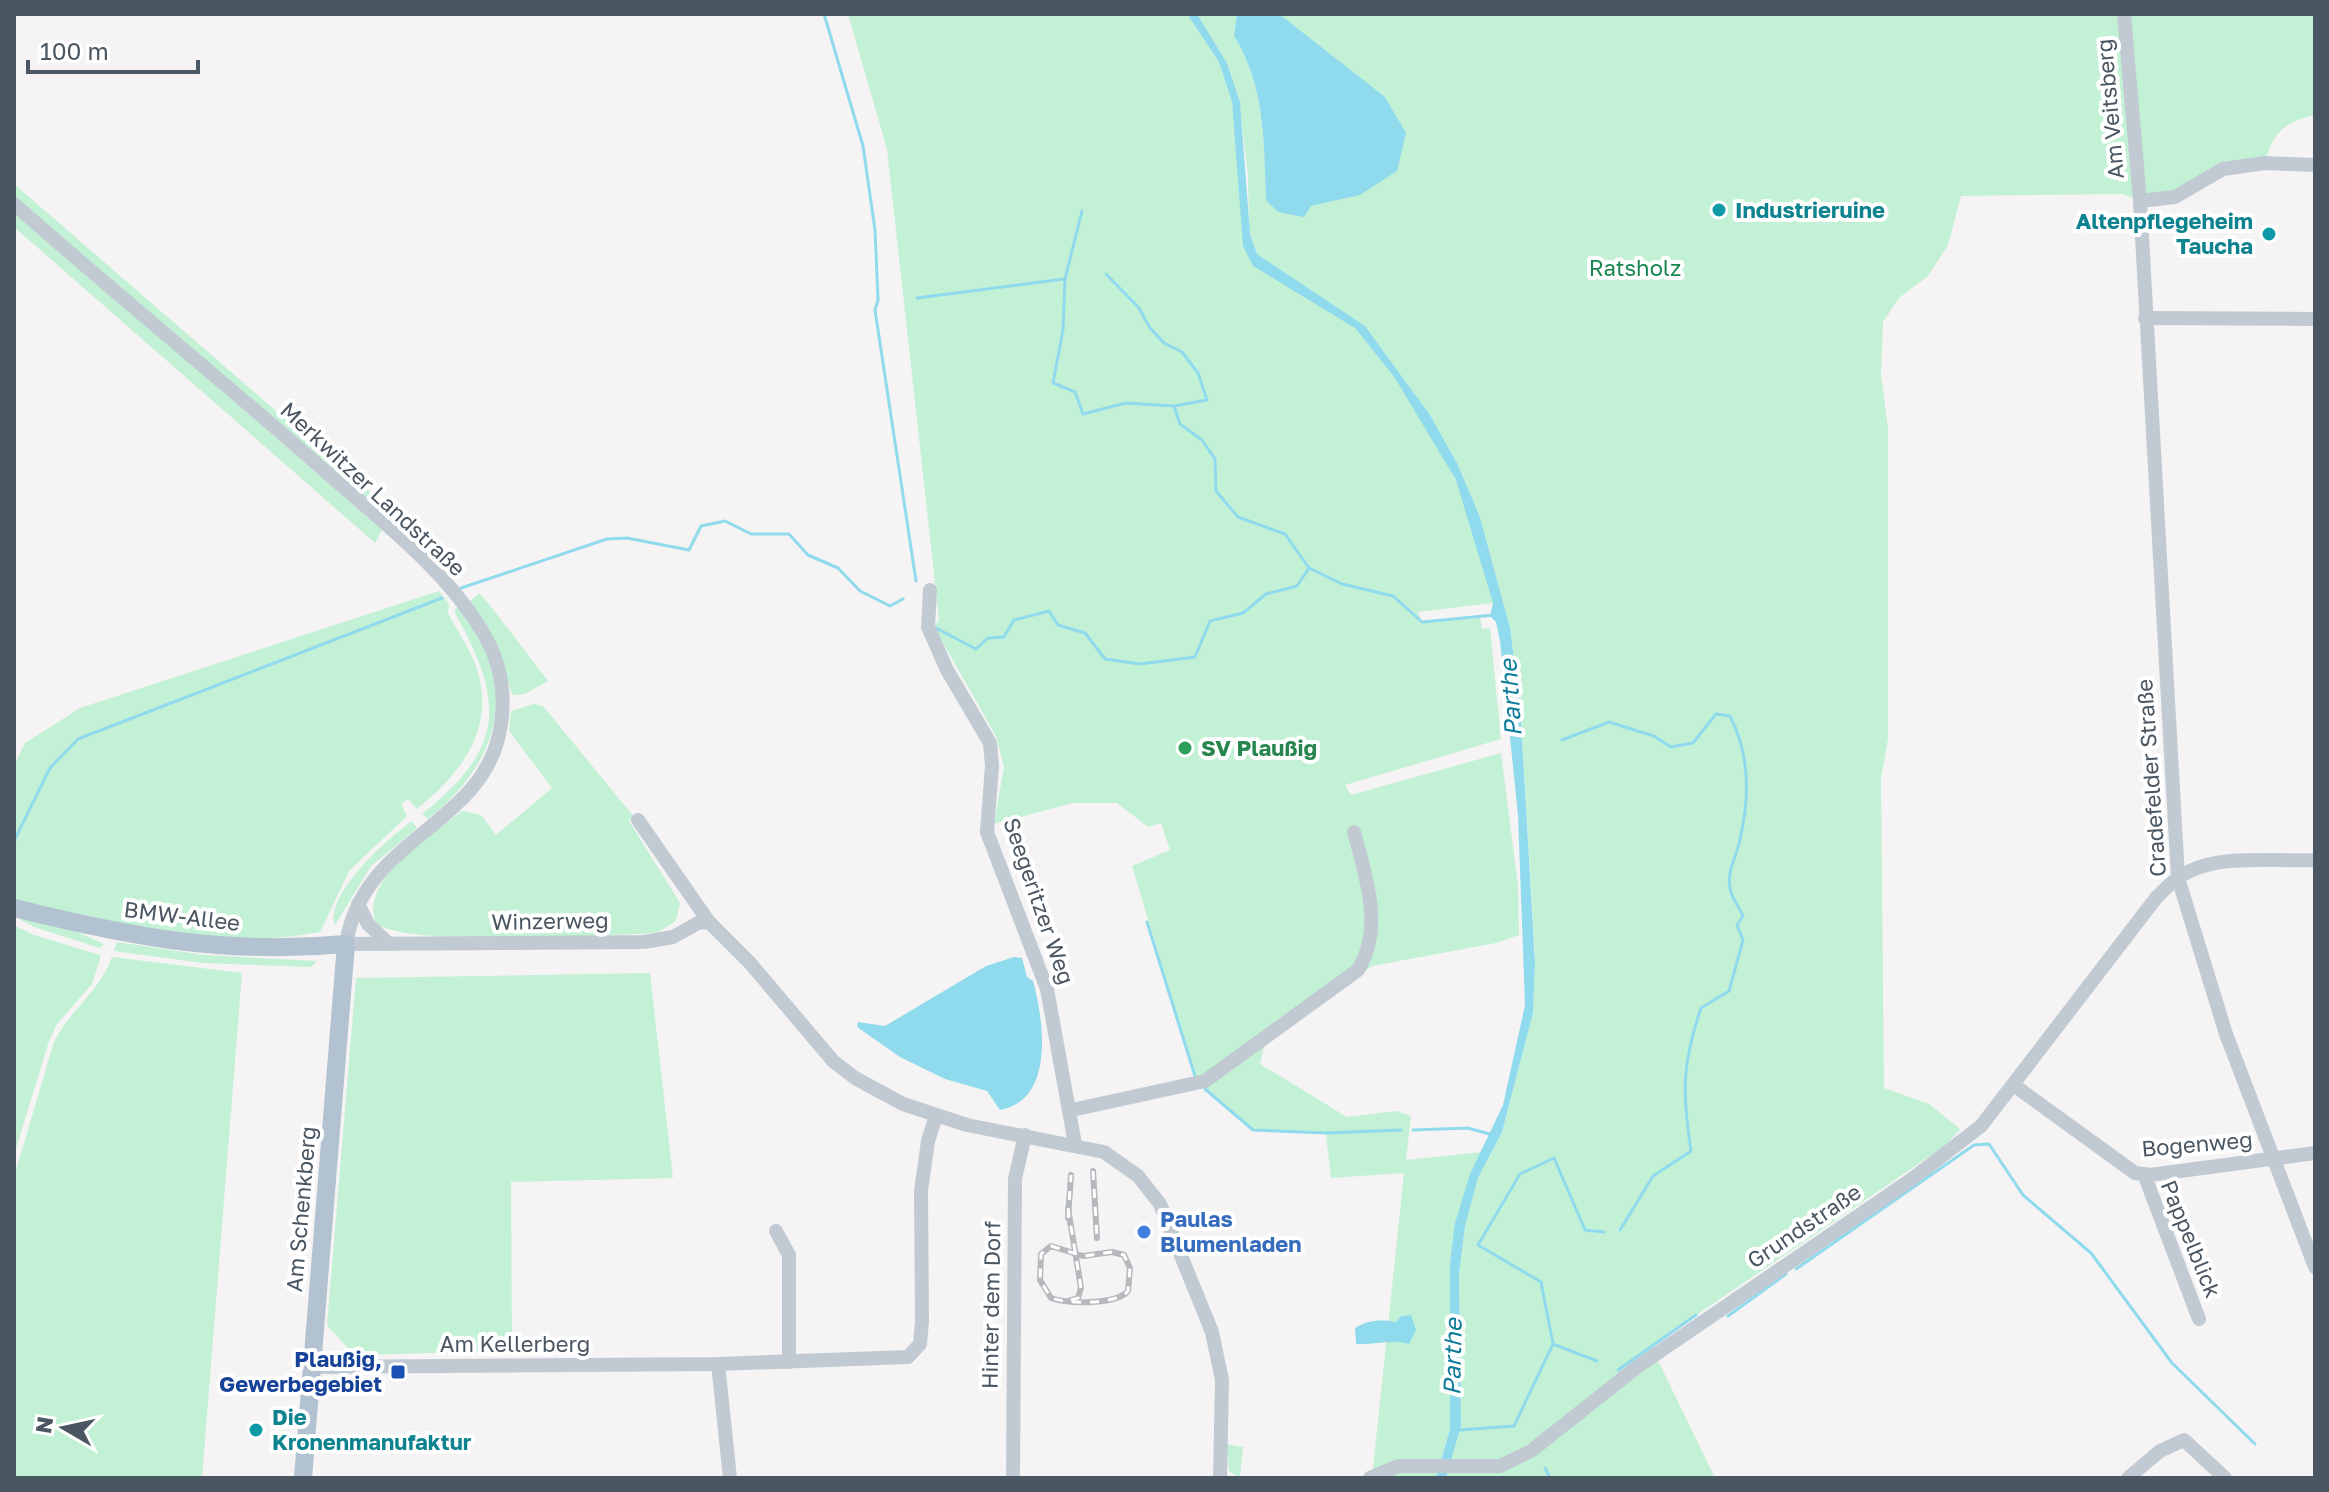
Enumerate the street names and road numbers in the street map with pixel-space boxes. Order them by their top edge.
street label: Am Veitsberg [2090,38,2129,180]
street label: Merkwitzer Landstraße [275,396,471,581]
street label: Cradefelder Straße [2130,678,2171,878]
street label: Seegeritzer Weg [998,814,1081,988]
street label: BMW-Allee [122,895,242,936]
street label: Winzerweg [491,906,609,935]
street label: Am Schenkberg [280,1125,321,1293]
street label: Bogenweg [2140,1125,2254,1162]
street label: Pappelblick [2156,1176,2227,1302]
street label: Grundstraße [1742,1178,1866,1273]
street label: Hinter dem Dorf [976,1221,1005,1389]
street label: Am Kellerberg [440,1330,590,1357]

